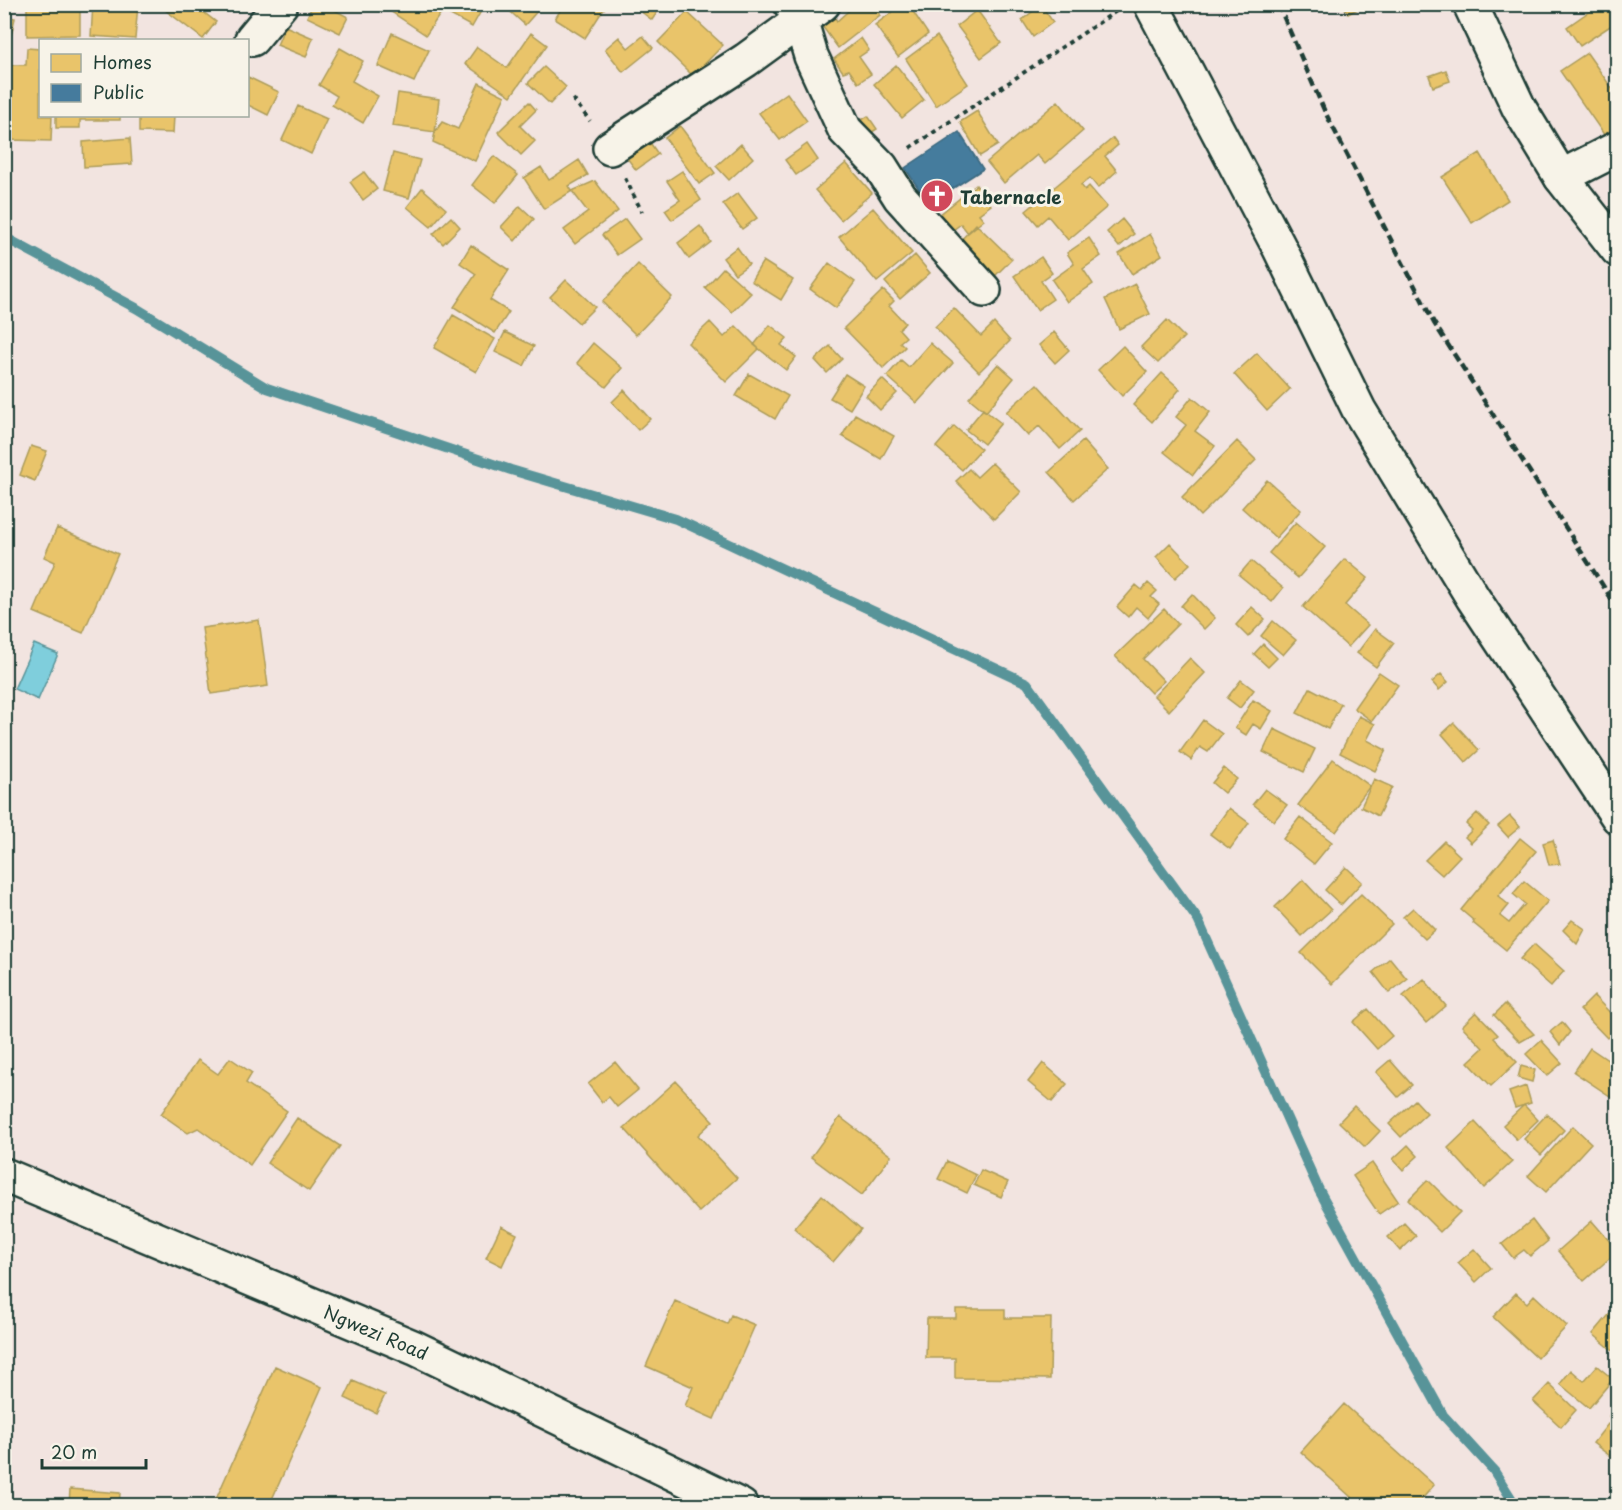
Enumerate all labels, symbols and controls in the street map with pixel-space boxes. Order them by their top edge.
legend [39,39,249,117]
text: Homes [93,48,151,75]
text: Public [93,78,144,105]
church icon: Tabernacle [919,178,955,214]
place label: Tabernacle [960,183,1062,210]
street label: Ngwezi Road [319,1298,433,1366]
scale bar [42,1432,146,1470]
text: 20 m [51,1438,97,1465]

